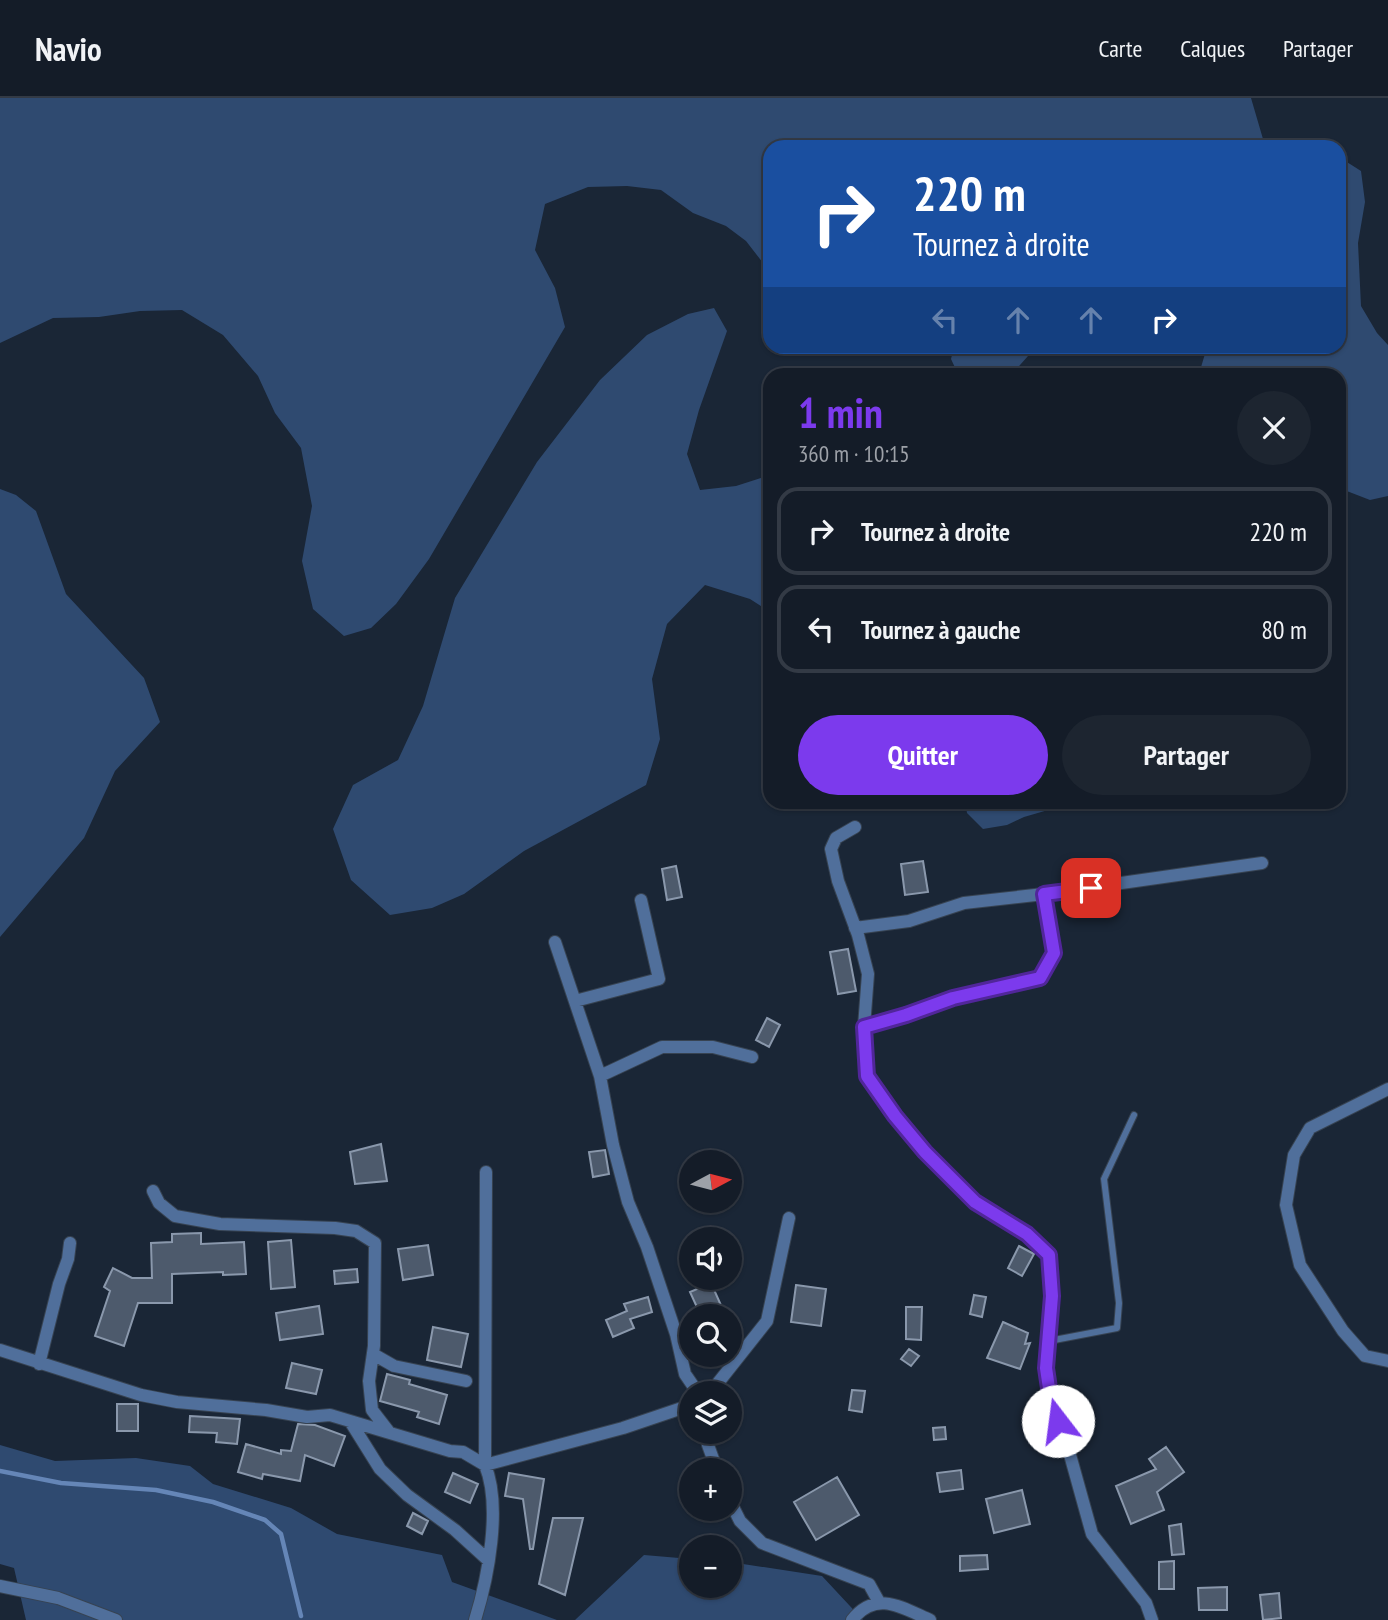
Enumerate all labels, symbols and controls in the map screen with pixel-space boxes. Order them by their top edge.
text: Navio [35,27,102,70]
text: Carte [1099,33,1142,64]
text: Calques [1180,33,1245,64]
text: Partager [1283,33,1353,64]
text: 220 m [913,161,1026,225]
icon: right [798,168,889,259]
text: Tournez à droite [913,223,1090,265]
icon: left [926,301,964,339]
icon: ahead [999,301,1037,339]
icon: ahead [1072,301,1110,339]
icon: right [1145,301,1183,339]
text: 1 min [798,385,883,440]
button: close [1237,391,1311,465]
text: 360 m · 10:15 [798,439,910,468]
icon: right [802,512,840,550]
text: Tournez à droite [861,515,1010,548]
text: 220 m [1249,515,1307,548]
icon: left [802,610,840,648]
text: Tournez à gauche [861,613,1021,646]
text: 80 m [1261,613,1307,646]
button: Quitter [798,715,1048,795]
button: Partager [1062,715,1311,795]
pin [1061,858,1121,918]
icon: arrive [1072,869,1110,907]
north arrow [679,1150,742,1213]
map controls [679,1150,742,1598]
button: sound [679,1227,742,1290]
button: search [679,1304,742,1367]
button: layers [679,1381,742,1444]
position arrow [1021,1384,1095,1458]
button: + [679,1458,742,1521]
button: − [679,1535,742,1598]

